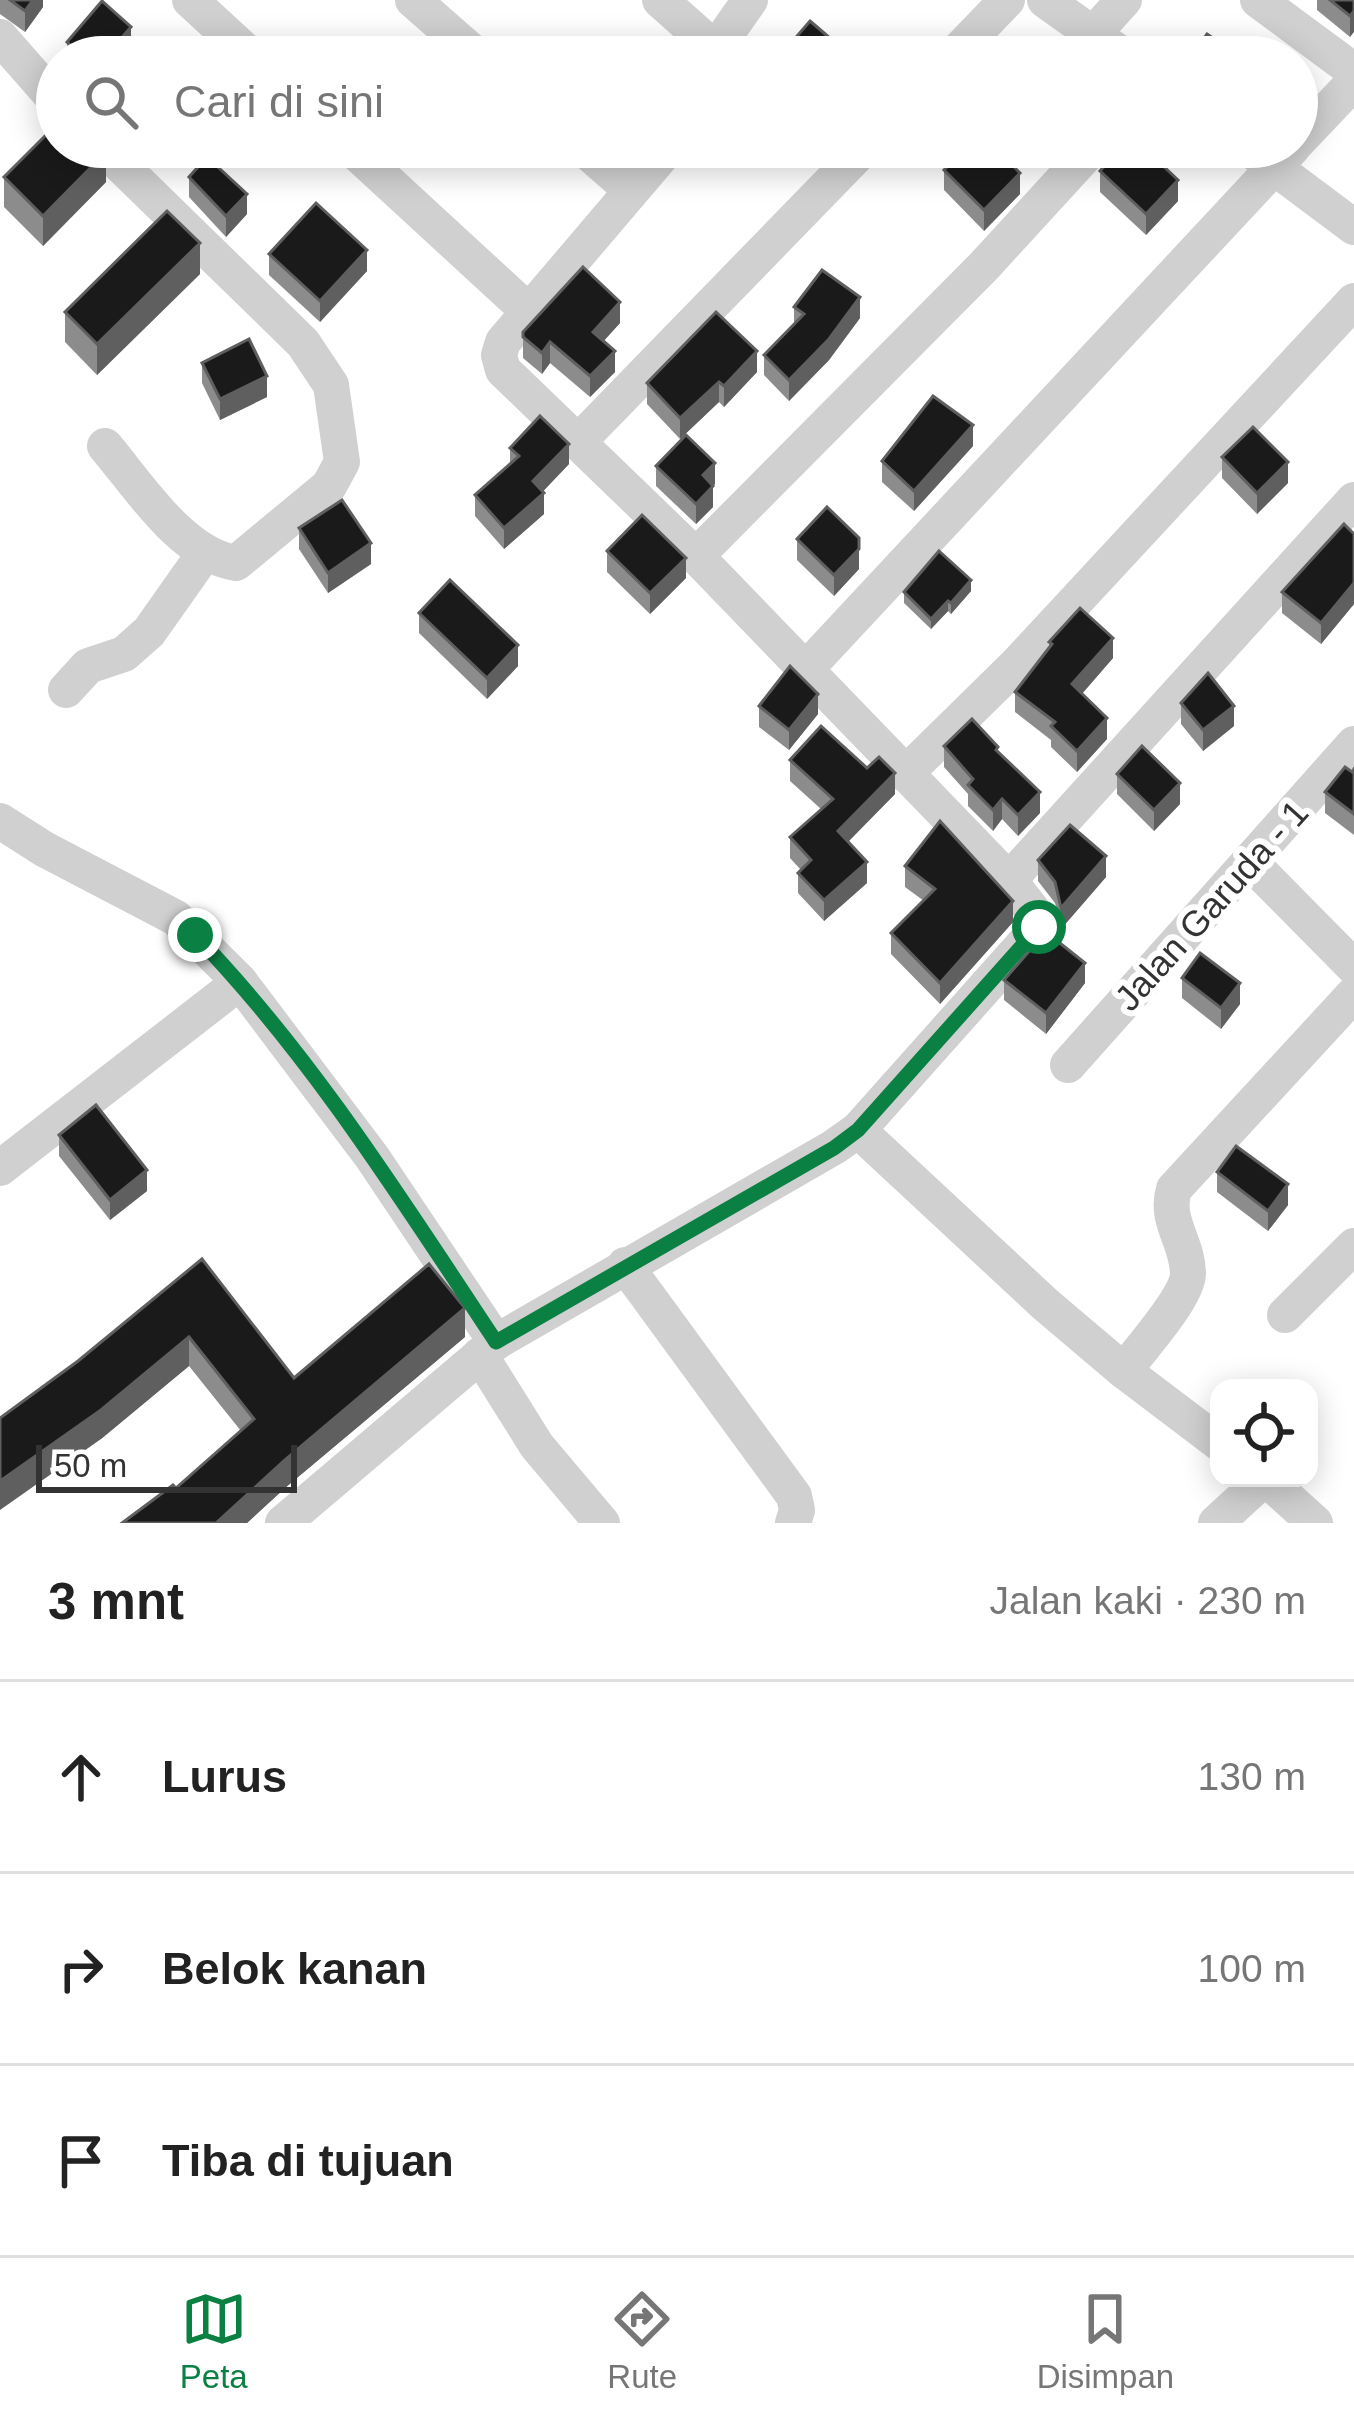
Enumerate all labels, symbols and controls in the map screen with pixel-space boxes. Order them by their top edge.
search box [36,36,1318,168]
icon: search [78,69,144,135]
text: Cari di sini [174,76,384,127]
street label: Jalan Garuda - 1 [1106,792,1316,1019]
route start [1012,900,1066,954]
route end [168,908,222,962]
map controls [1210,1379,1318,1487]
button: locate [1210,1379,1318,1487]
scale bar [36,1439,297,1492]
text: 50 m [54,1447,127,1484]
text: 3 mnt [48,1573,184,1630]
text: Jalan kaki · 230 m [990,1579,1306,1622]
icon: ahead [48,1744,114,1810]
text: Lurus [162,1751,287,1802]
text: 130 m [1198,1755,1306,1798]
icon: right [48,1936,114,2002]
text: Belok kanan [162,1943,427,1994]
text: 100 m [1198,1947,1306,1990]
icon: arrive [48,2128,114,2194]
text: Tiba di tujuan [162,2135,454,2186]
tab: Peta [180,2286,248,2396]
tab: Rute [607,2286,677,2396]
tab: Disimpan [1037,2286,1174,2396]

